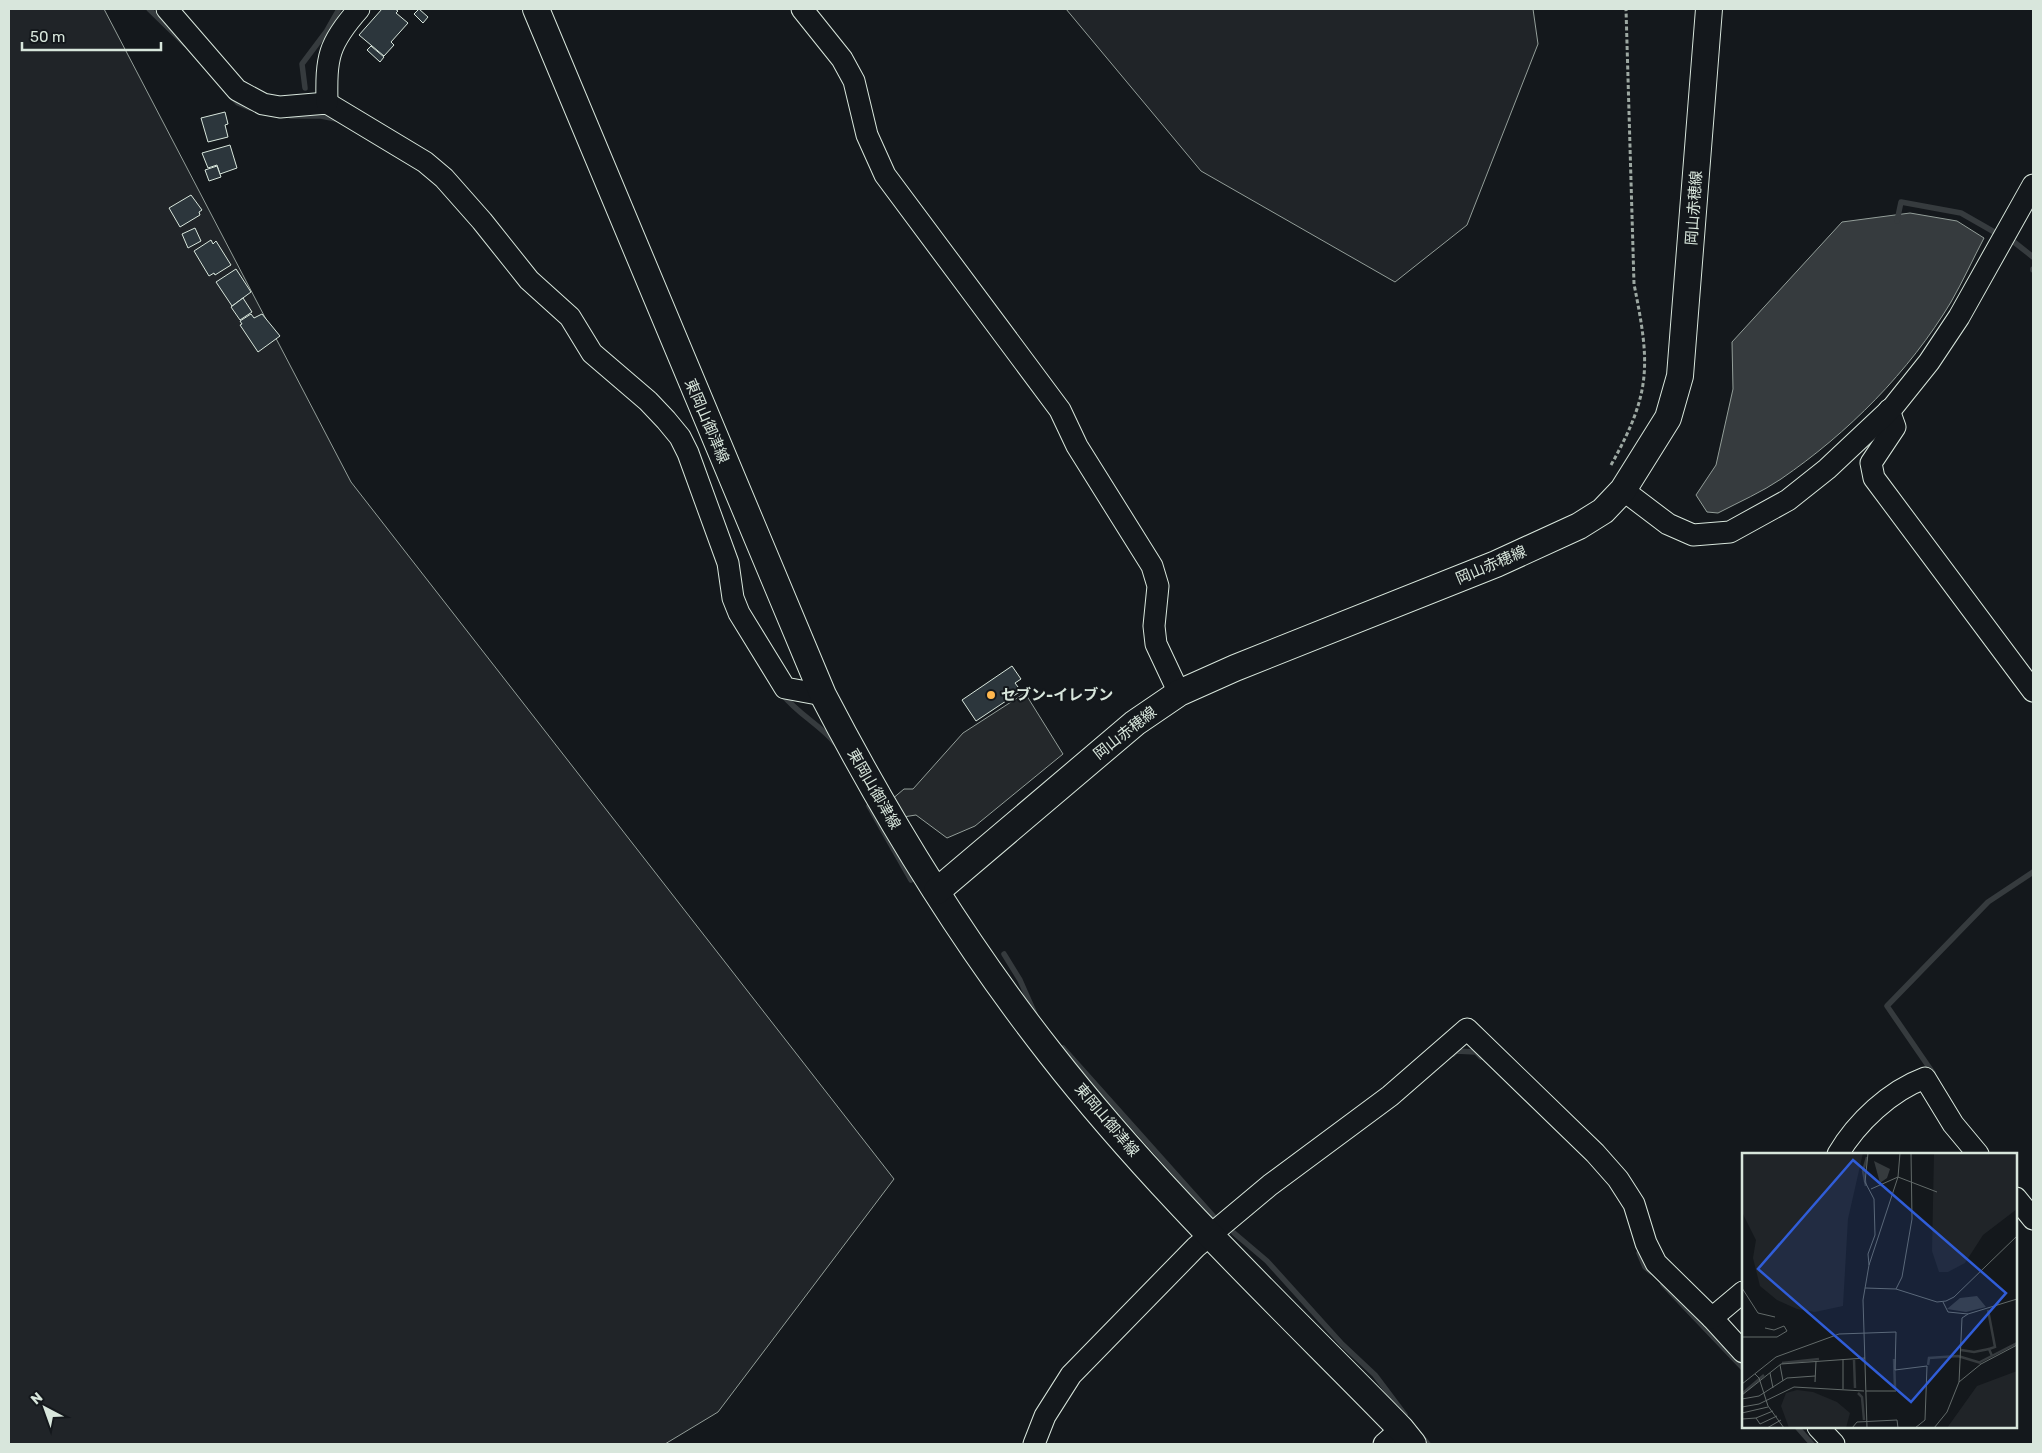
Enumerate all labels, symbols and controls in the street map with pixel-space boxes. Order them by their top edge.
scale bar [22,20,161,52]
text: 50 m [30,28,65,46]
street label: 岡山赤穂線 [1682,170,1706,246]
street label: 東岡山御津線 [681,376,733,466]
street label: 岡山赤穂線 [1453,542,1529,588]
place label: セブン-イレブン [1001,686,1113,704]
marker: セブン-イレブン [985,689,997,701]
street label: 岡山赤穂線 [1090,703,1160,763]
street label: 東岡山御津線 [844,746,904,832]
street label: 東岡山御津線 [1071,1080,1143,1160]
inset map [1742,1153,2017,1428]
north arrow [20,1383,70,1433]
text: N [27,1389,46,1408]

